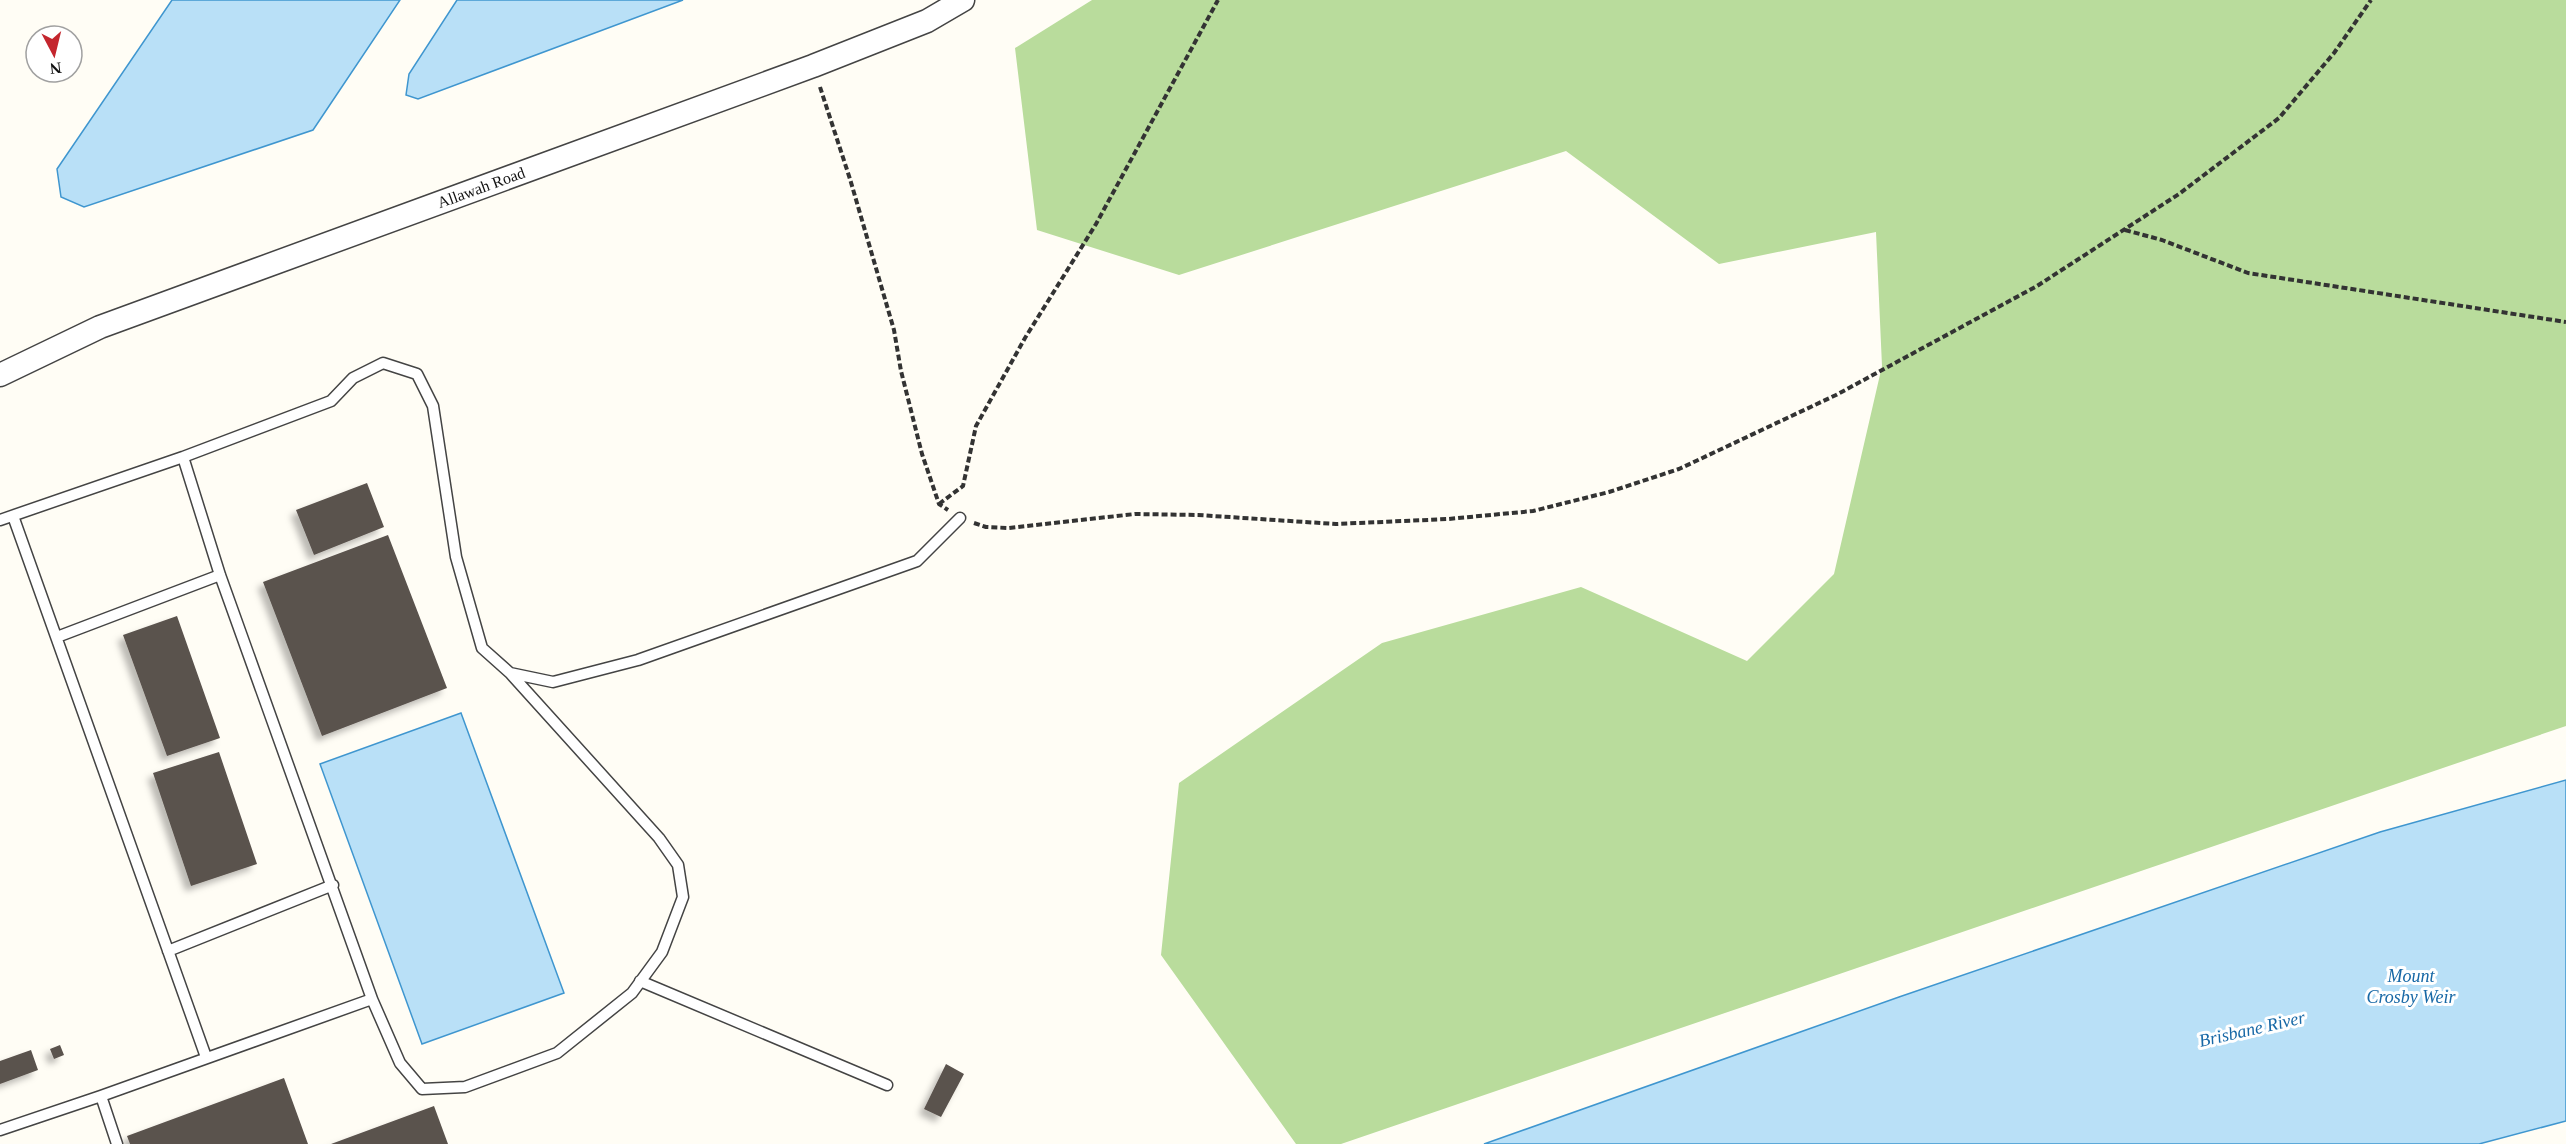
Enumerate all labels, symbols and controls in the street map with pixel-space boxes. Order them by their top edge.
north arrow [24,24,84,84]
text: N [49,59,63,78]
street label: Allawah Road [435,164,527,211]
water label: Mount Crosby Weir [2366,966,2457,1007]
water label: Brisbane River [2197,1007,2308,1051]

